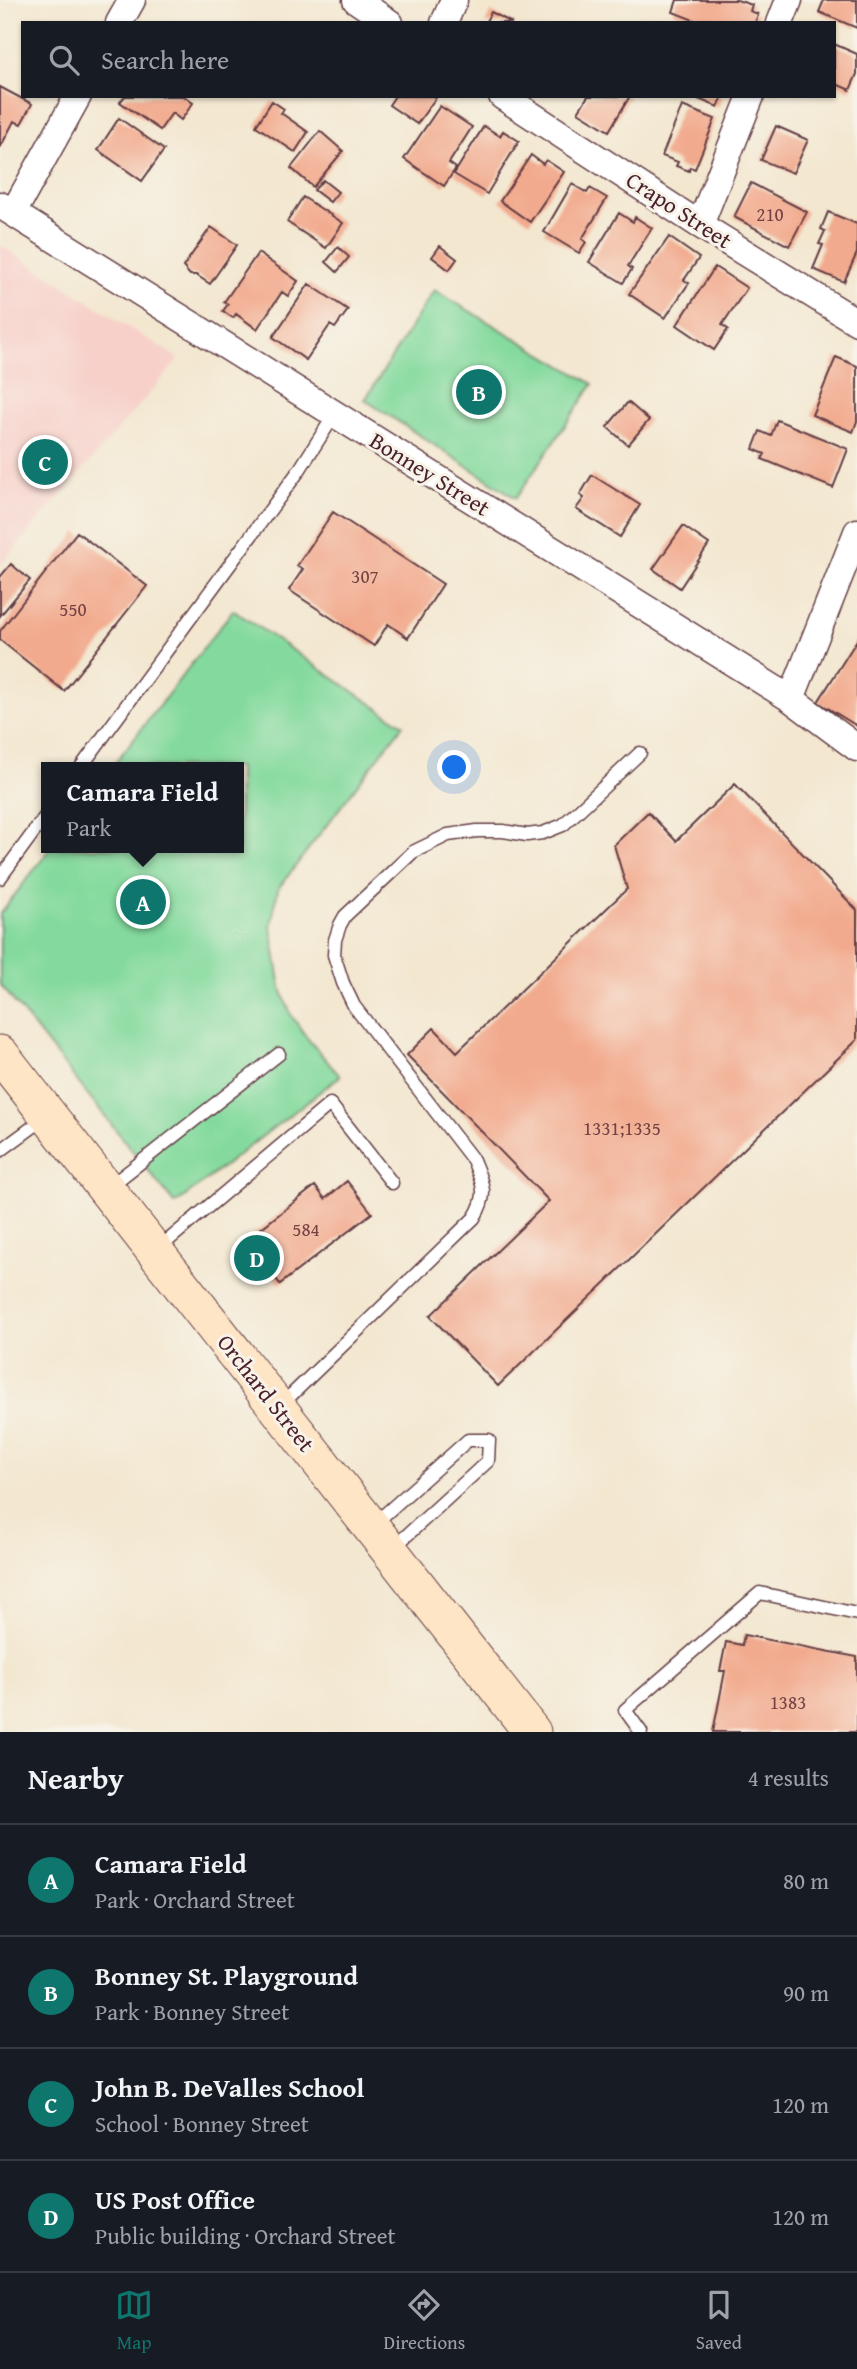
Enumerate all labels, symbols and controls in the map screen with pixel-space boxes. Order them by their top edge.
search box [21,21,836,98]
text: Search here [101,40,229,79]
icon: search [45,41,83,79]
street label: Crapo Street [620,163,739,256]
house number: 210 [756,200,784,228]
pin: B [456,366,502,418]
street label: Bonney Street [364,424,497,524]
pin: C [22,436,68,488]
house number: 307 [351,562,379,590]
house number: 550 [59,595,87,623]
your location [437,750,471,784]
popup [41,762,244,853]
text: Camara Field [67,772,218,811]
text: Park [67,811,111,844]
pin: A [120,876,166,928]
house number: 1331;1335 [583,1114,661,1142]
house number: 584 [292,1215,320,1243]
pin: D [234,1232,280,1284]
street label: Orchard Street [210,1327,323,1459]
house number: 1383 [770,1688,806,1716]
text: Nearby [28,1756,124,1800]
text: 4 results [748,1761,829,1794]
text: Camara Field [95,1844,247,1883]
text: A [44,1864,58,1897]
text: 80 m [783,1864,829,1897]
text: Park · Orchard Street [95,1883,295,1916]
text: Bonney St. Playground [95,1956,358,1995]
text: B [44,1976,58,2009]
text: 90 m [783,1976,829,2009]
text: Park · Bonney Street [95,1995,289,2028]
text: John B. DeValles School [95,2068,364,2107]
text: C [44,2088,58,2121]
text: 120 m [772,2088,829,2121]
text: School · Bonney Street [95,2107,309,2140]
text: US Post Office [95,2180,255,2219]
text: D [44,2200,58,2233]
text: 120 m [772,2200,829,2233]
text: Public building · Orchard Street [95,2219,396,2252]
tab: Map [115,2286,153,2356]
tab: Directions [384,2286,465,2356]
tab: Saved [696,2286,742,2356]

